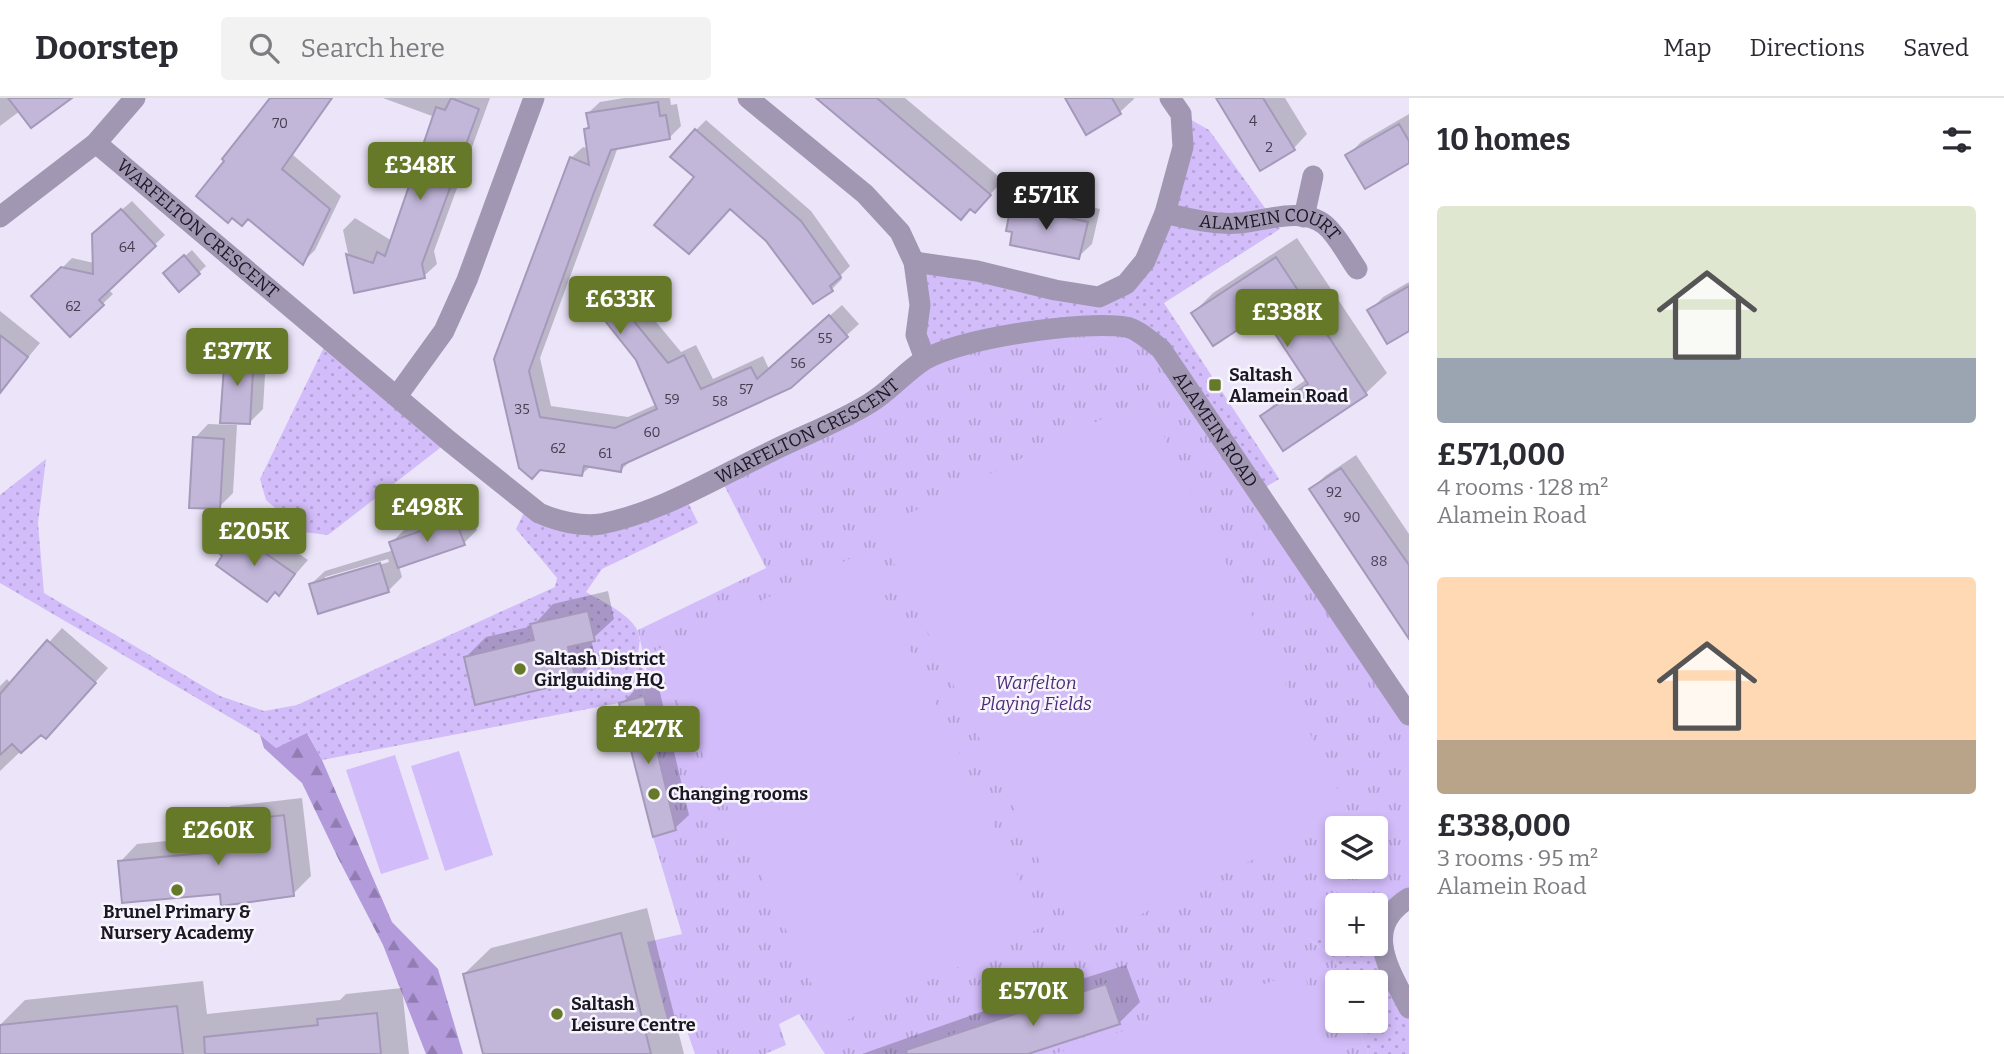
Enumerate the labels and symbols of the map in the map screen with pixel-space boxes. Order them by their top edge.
house number: 4 [1249,113,1257,130]
house number: 70 [272,115,288,132]
house number: 2 [1265,139,1273,156]
pin: £348K [371,142,469,202]
street label: WARFELTON CRESCENT [112,154,283,304]
pin: £571K [997,172,1095,232]
street label: ALAMEIN COURT [1198,204,1345,245]
house number: 64 [119,239,135,256]
pin: £633K [571,276,669,336]
pin: £338K [1238,289,1336,349]
house number: 62 [65,298,81,315]
pin: £377K [188,328,286,388]
house number: 55 [818,330,832,347]
house number: 56 [790,355,806,372]
place label: Saltash Alamein Road [1229,364,1348,407]
street label: ALAMEIN ROAD [1168,367,1262,491]
street label: WARFELTON CRESCENT [712,374,904,489]
marker: Saltash Alamein Road [1207,377,1223,393]
house number: 57 [739,381,753,398]
house number: 59 [664,391,680,408]
house number: 58 [712,393,728,410]
house number: 35 [514,401,530,418]
house number: 60 [643,424,661,441]
house number: 62 [550,440,566,457]
house number: 61 [598,445,612,462]
pin: £498K [378,484,476,544]
house number: 92 [1326,484,1342,501]
pin: £205K [205,508,303,568]
house number: 90 [1343,509,1361,526]
house number: 88 [1371,553,1387,570]
place label: Saltash District Girlguiding HQ [534,648,665,691]
marker: Saltash District Girlguiding HQ [512,661,528,677]
park label: Warfelton Playing Fields [980,672,1092,715]
pin: £427K [599,706,697,766]
place label: Changing rooms [668,783,808,805]
marker: Changing rooms [646,786,662,802]
pin: £260K [169,808,267,867]
marker: Brunel Primary & Nursery Academy [169,882,185,898]
place label: Brunel Primary & Nursery Academy [100,901,255,944]
pin: £570K [984,968,1082,1028]
place label: Saltash Leisure Centre [571,993,696,1036]
marker: Saltash Leisure Centre [549,1006,565,1022]

